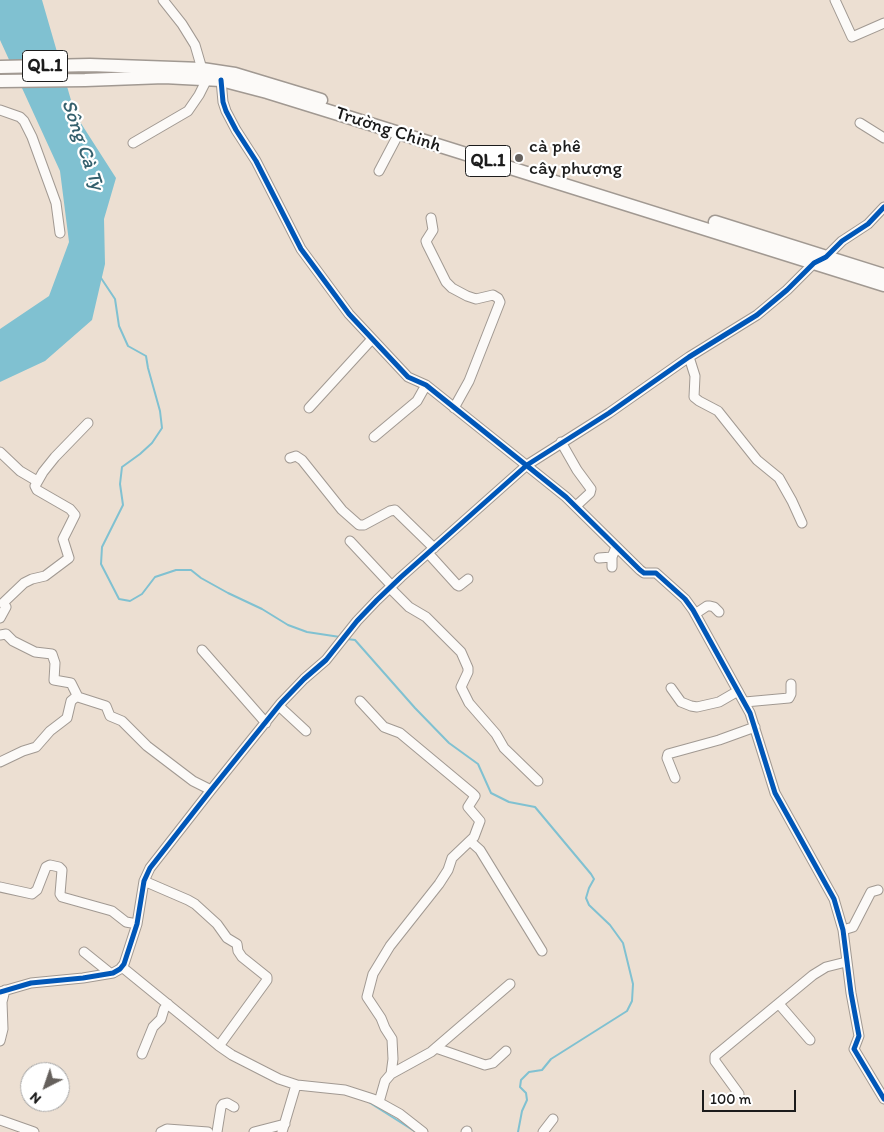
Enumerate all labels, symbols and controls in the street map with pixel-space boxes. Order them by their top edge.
road number: QL.1 [22,50,68,82]
water label: Sông Cà Ty [55,97,109,193]
street label: Trường Chinh [332,102,444,158]
place label: cà phê cây phượng [529,136,622,180]
road number: QL.1 [466,146,510,177]
marker: cà phê cây phượng [513,152,525,164]
north arrow [20,1062,70,1112]
scale bar [704,1080,798,1112]
text: N [26,1088,45,1107]
text: 100 m [710,1090,751,1108]

